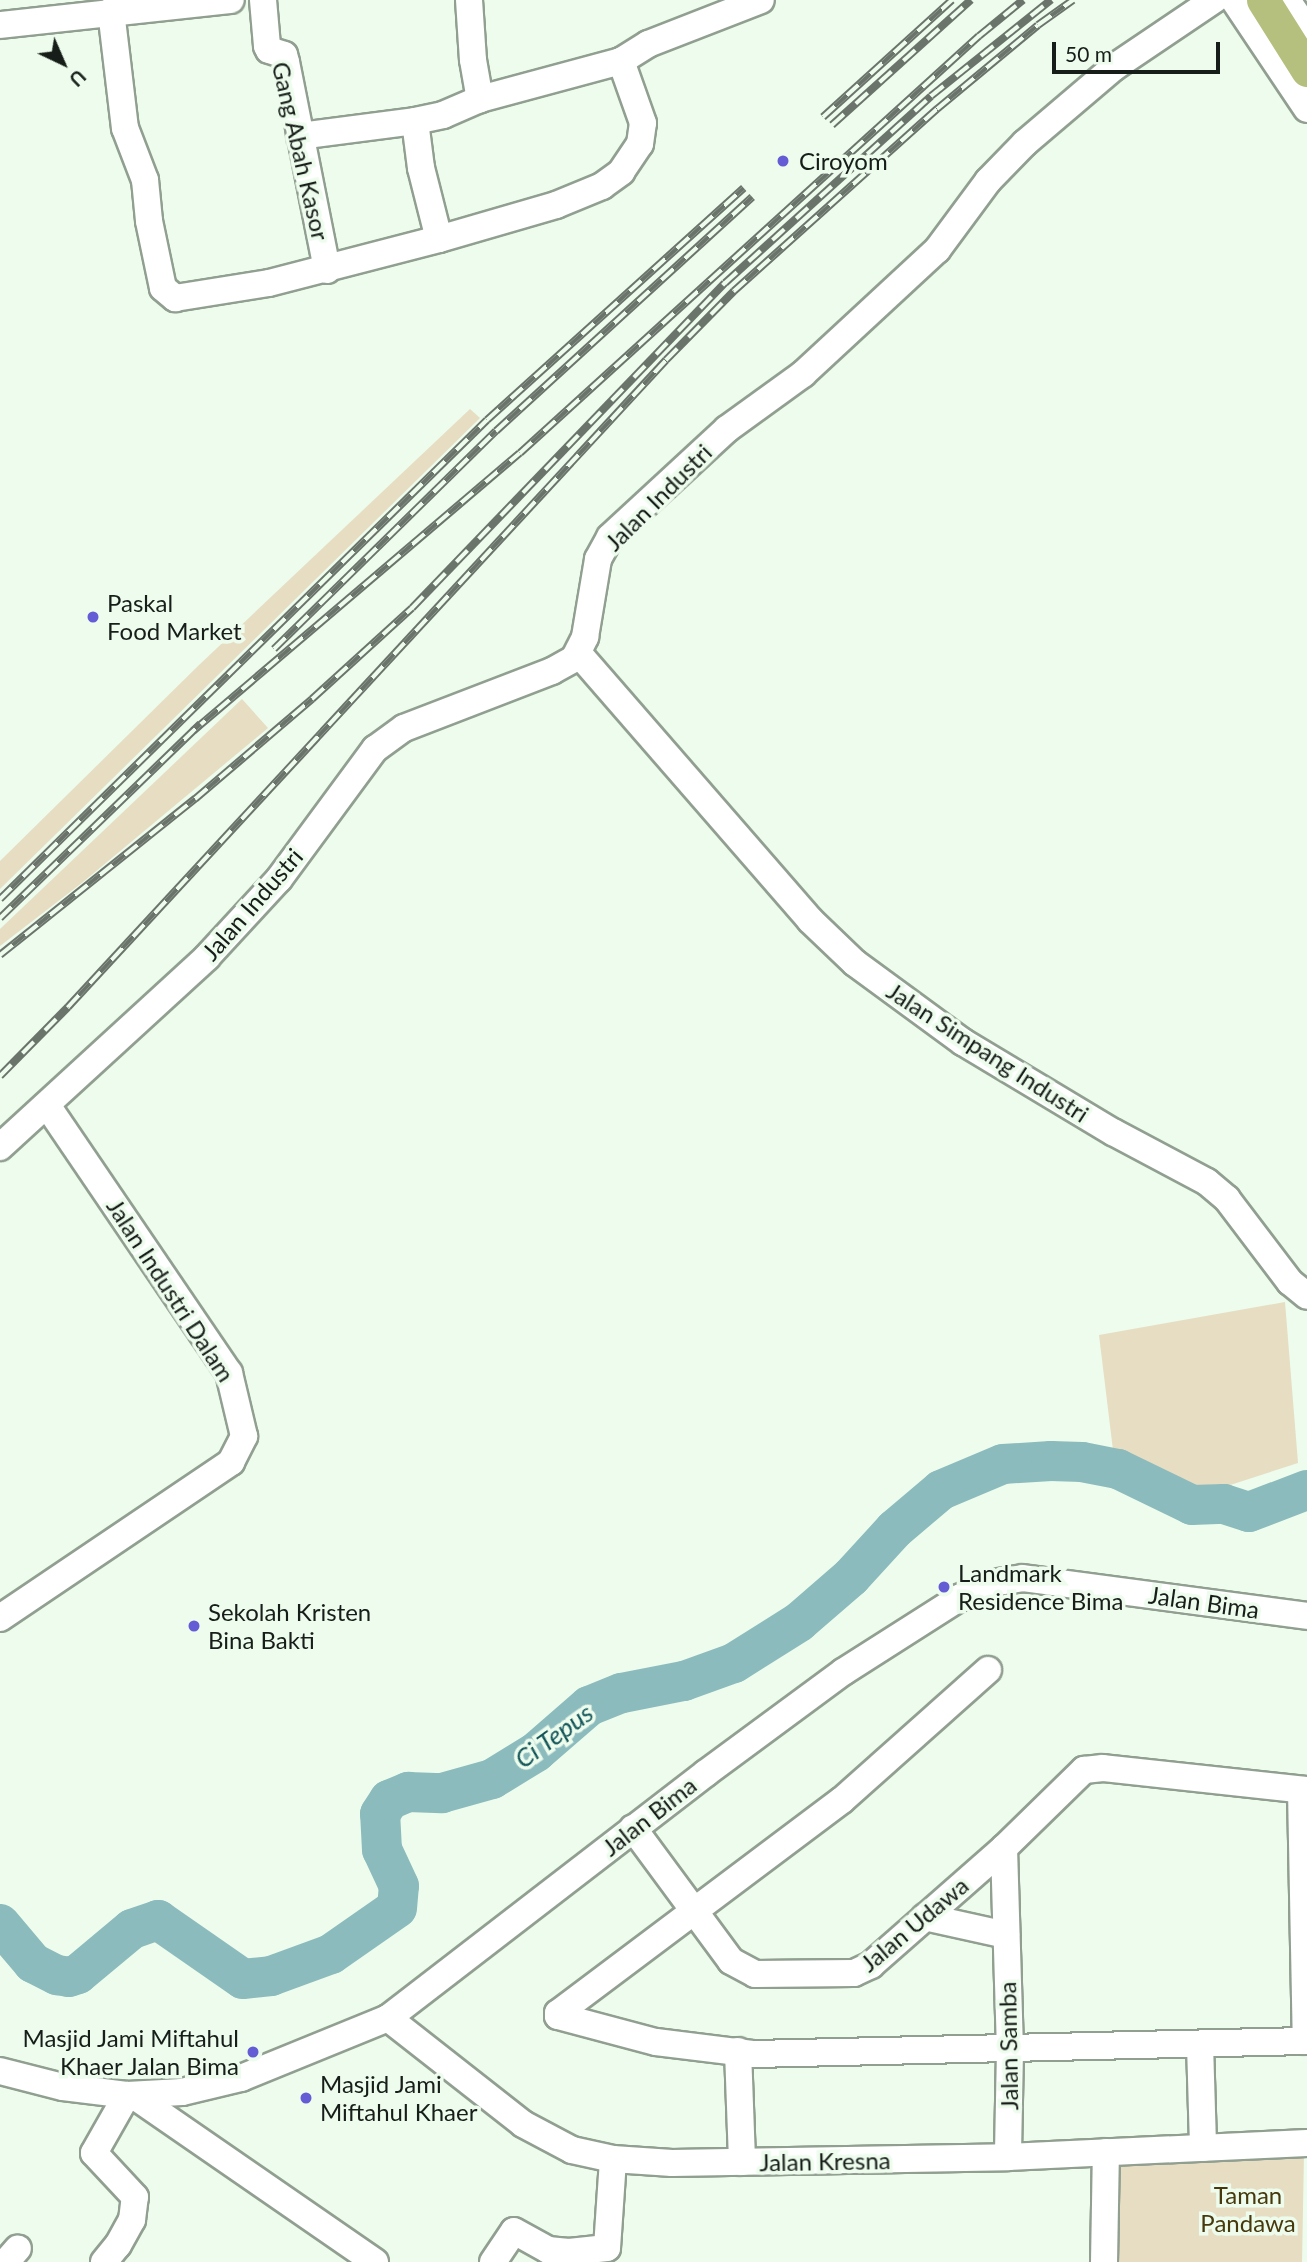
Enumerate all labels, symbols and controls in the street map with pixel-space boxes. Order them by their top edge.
north arrow [28,28,98,98]
scale bar [1055,28,1223,72]
text: 50 m [1065,41,1112,66]
street label: Gang Abah Kasor [266,59,336,243]
text: U [65,65,91,92]
place label: Ciroyom [799,147,888,175]
marker: Ciroyom [773,151,793,171]
street label: Jalan Industri [599,438,717,556]
place label: Paskal Food Market [107,589,242,645]
marker: Paskal Food Market [85,609,101,625]
street label: Jalan Industri [196,842,308,966]
street label: Jalan Simpang Industri [882,976,1094,1128]
street label: Jalan Industri Dalam [101,1193,241,1387]
place label: Landmark Residence Bima [958,1559,1123,1615]
marker: Landmark Residence Bima [936,1579,952,1595]
street label: Jalan Bima [1147,1580,1261,1624]
place label: Sekolah Kristen Bina Bakti [208,1598,371,1654]
marker: Sekolah Kristen Bina Bakti [186,1618,202,1634]
water label: Ci Tepus [508,1697,600,1775]
street label: Jalan Bima [596,1770,702,1862]
street label: Jalan Udawa [854,1871,974,1977]
street label: Jalan Samba [992,1981,1024,2111]
place label: Masjid Jami Miftahul Khaer Jalan Bima [22,2024,239,2080]
marker: Masjid Jami Miftahul Khaer Jalan Bima [245,2044,261,2060]
place label: Masjid Jami Miftahul Khaer [320,2070,477,2126]
marker: Masjid Jami Miftahul Khaer [298,2090,314,2106]
street label: Jalan Kresna [759,2145,891,2177]
park label: Taman Pandawa [1200,2181,1296,2237]

